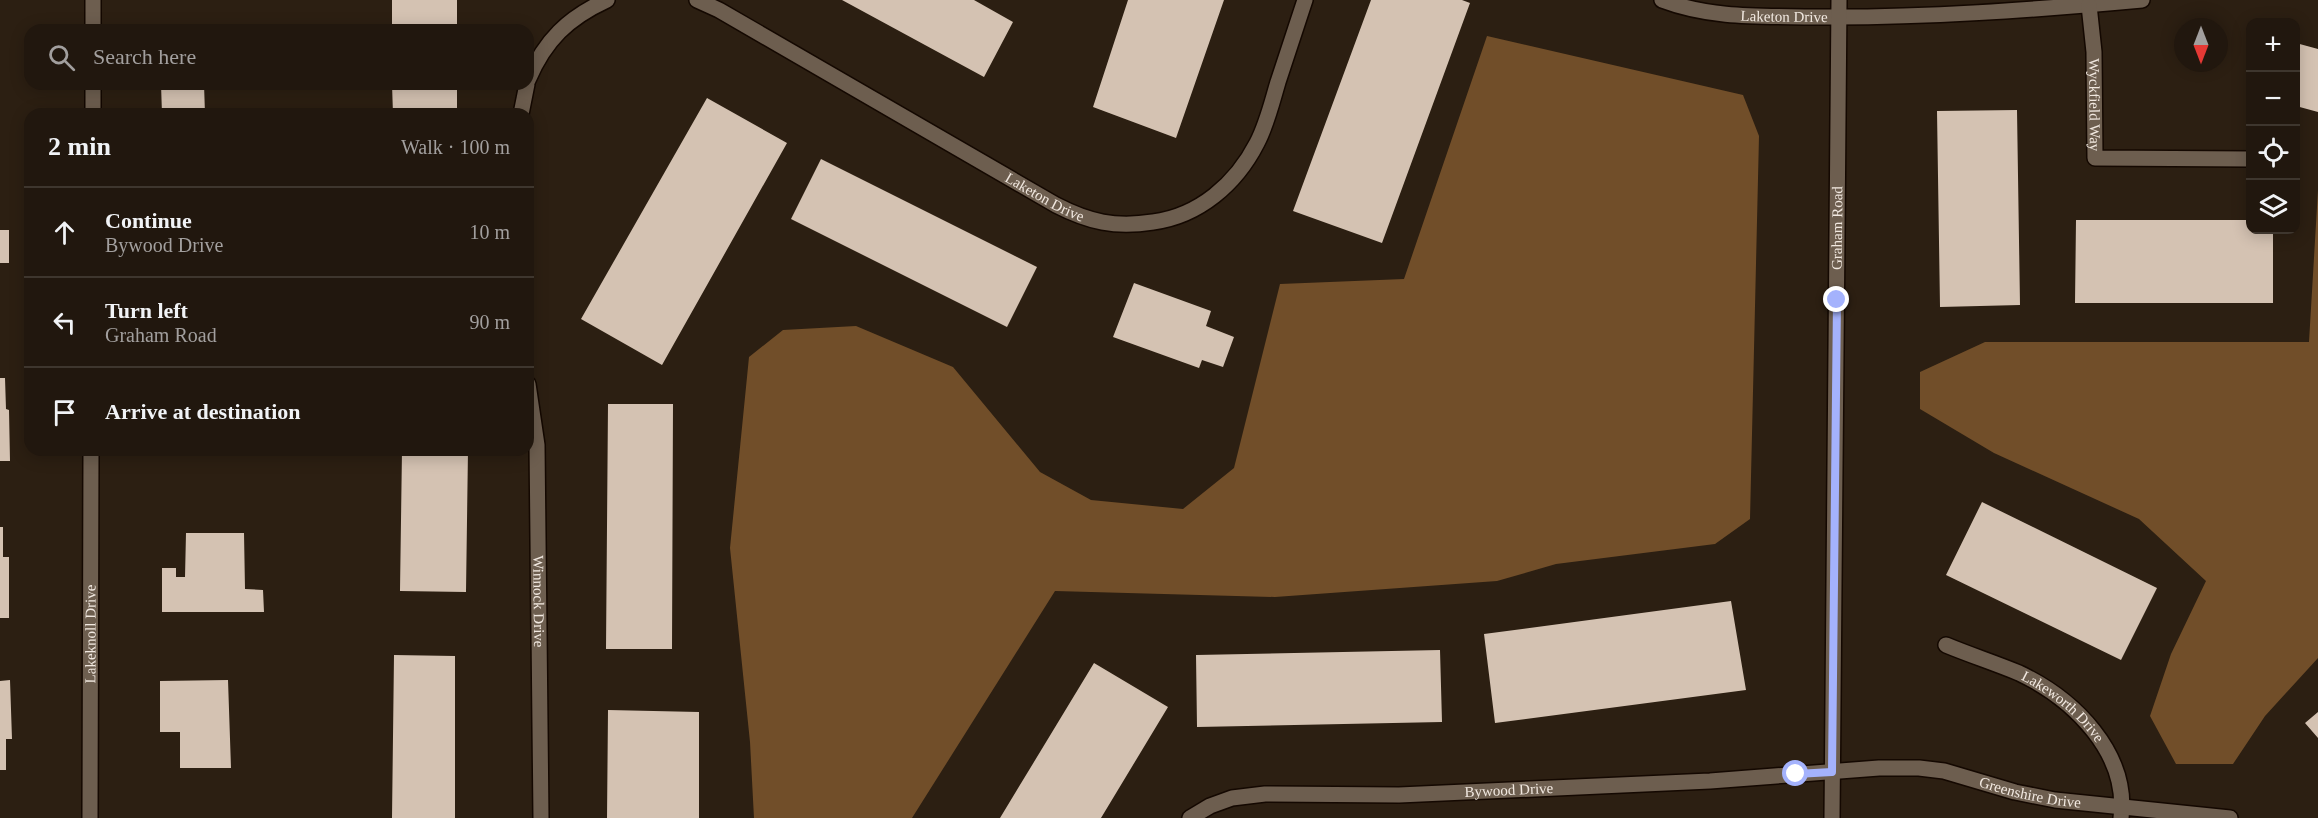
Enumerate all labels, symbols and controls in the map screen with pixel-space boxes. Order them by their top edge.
street label: Laketon Drive [1740,7,1828,25]
north arrow [2174,18,2228,72]
map controls [2246,18,2300,234]
button: + [2246,18,2300,72]
search box [24,24,534,90]
icon: search [45,41,78,74]
text: Search here [93,44,196,69]
street label: Wyckfield Way [2086,58,2103,152]
button: − [2246,72,2300,126]
button: locate [2246,126,2300,180]
text: 2 min [48,132,111,161]
text: Walk · 100 m [401,136,510,158]
street label: Laketon Drive [1003,169,1087,225]
button: layers [2246,180,2300,234]
street label: Graham Road [1829,186,1845,270]
text: Continue [105,208,192,233]
icon: ahead [48,216,81,249]
text: 10 m [469,221,510,243]
text: Bywood Drive [105,234,223,256]
route end [1823,286,1849,312]
text: Turn left [105,298,188,323]
icon: left [48,306,81,339]
text: 90 m [469,311,510,333]
text: Graham Road [105,324,217,346]
icon: arrive [48,396,81,429]
text: Arrive at destination [105,399,301,424]
street label: Winnock Drive [530,555,547,648]
street label: Lakeknoll Drive [82,584,99,683]
street label: Lakeworth Drive [2019,668,2108,746]
route start [1782,760,1808,786]
street label: Greenshire Drive [1977,774,2082,811]
street label: Bywood Drive [1464,780,1554,800]

